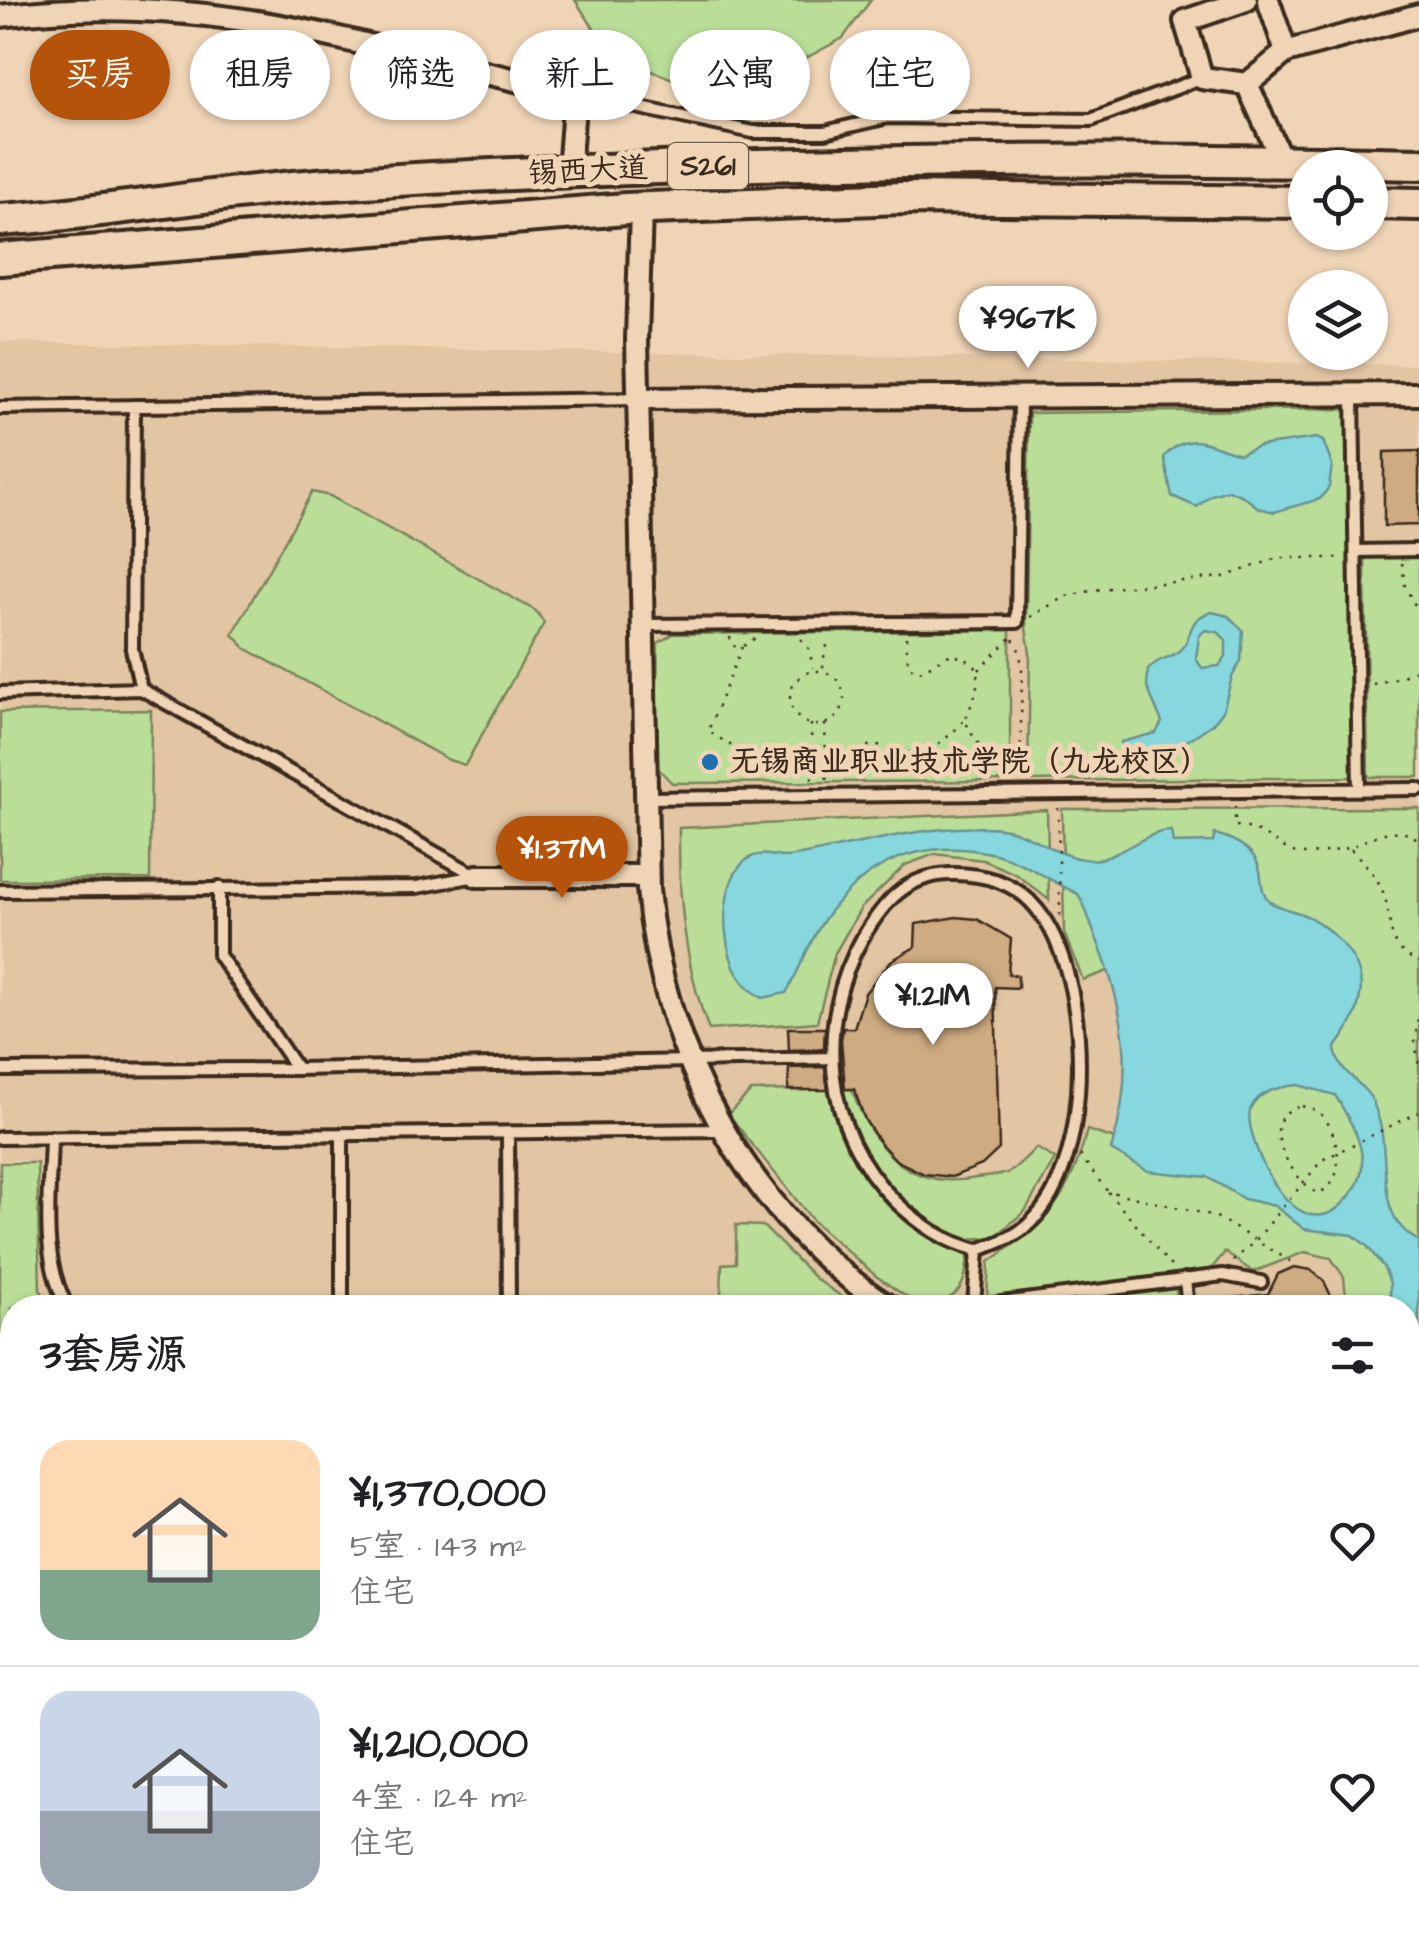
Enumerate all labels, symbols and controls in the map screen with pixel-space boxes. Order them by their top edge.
chip: 买房 [30,30,170,120]
chip: 租房 [190,30,330,120]
chip: 筛选 [350,30,490,120]
chip: 新上 [510,30,650,120]
chip: 公寓 [670,30,810,120]
chip: 住宅 [830,30,970,120]
road number: S261 [668,143,748,189]
street label: 锡西大道 [527,147,649,195]
map controls [1288,150,1388,370]
button: locate [1288,150,1388,250]
button: layers [1288,270,1388,370]
pin: ¥967K [958,286,1098,371]
text: ¥967K [981,296,1075,341]
place label: 无锡商业职业技术学院（九龙校区） [730,741,1210,783]
marker: 无锡商业职业技术学院（九龙校区） [699,751,721,773]
pin: ¥1.37M [481,816,643,901]
text: ¥1.37M [518,826,606,871]
pin: ¥1.21M [852,963,1014,1048]
text: ¥1.21M [896,973,970,1018]
text: 3套房源 [40,1327,187,1385]
icon: filters [1325,1328,1380,1383]
text: ¥1,370,000 [350,1465,546,1523]
icon: home [120,1480,240,1600]
icon: heart [1325,1513,1380,1568]
text: 5室 · 143 m² [350,1524,527,1569]
text: 住宅 [350,1570,414,1615]
text: ¥1,210,000 [350,1716,528,1774]
icon: home [120,1731,240,1851]
icon: heart [1325,1764,1380,1819]
text: 4室 · 124 m² [350,1775,528,1820]
text: 住宅 [350,1821,414,1866]

